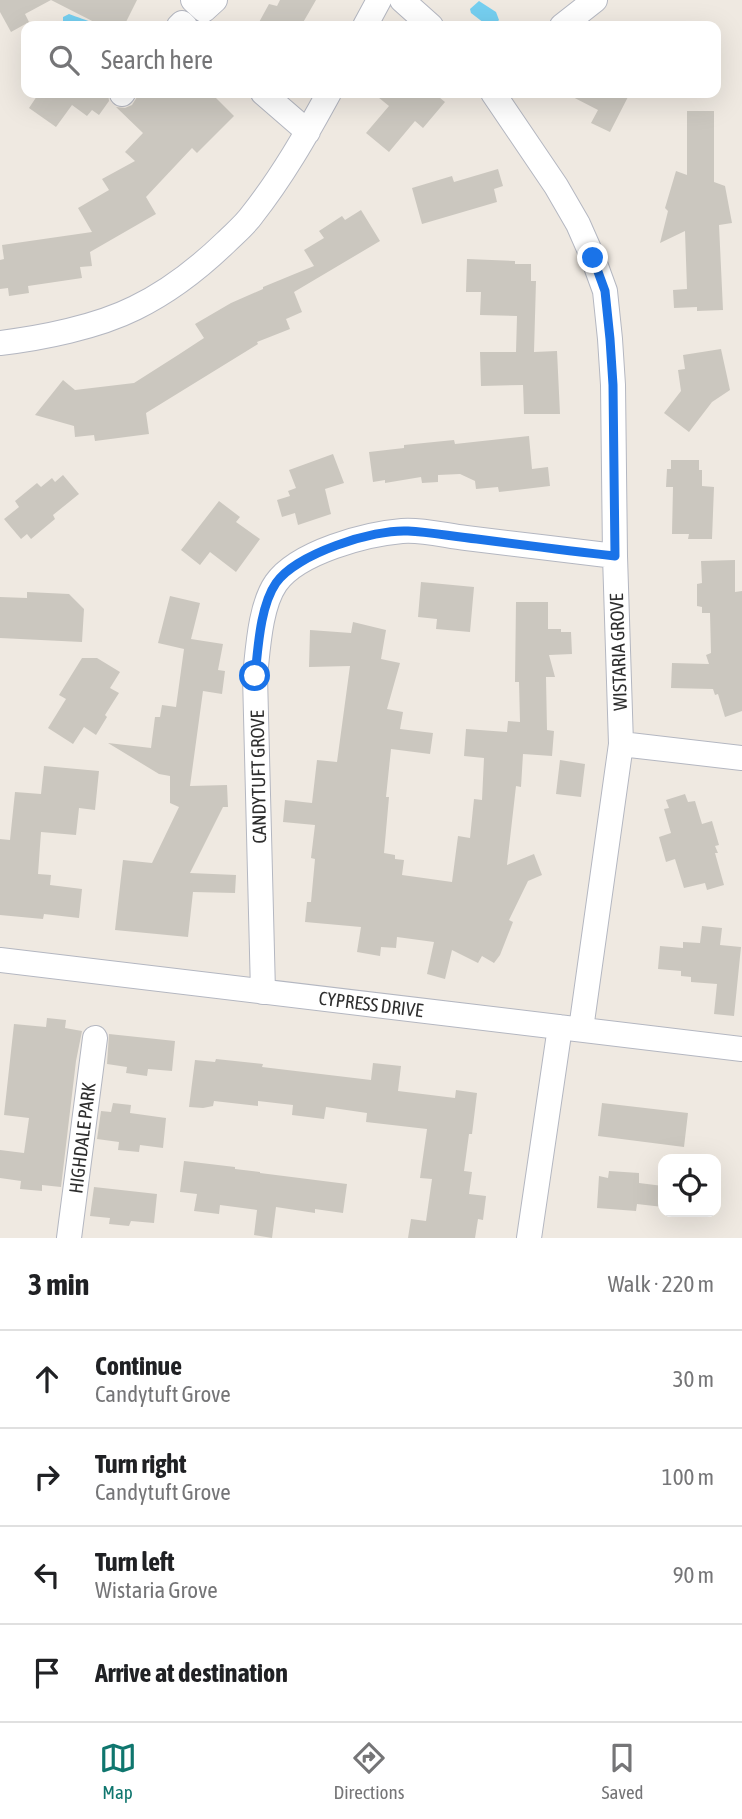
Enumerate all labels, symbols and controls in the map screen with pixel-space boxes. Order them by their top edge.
search box [21,21,721,98]
icon: search [45,41,83,79]
text: Search here [101,45,213,75]
route end [577,242,608,273]
street label: WISTARIA GROVE [605,593,631,711]
route start [239,660,270,691]
street label: CANDYTUFT GROVE [246,710,270,844]
street label: CYPRESS DRIVE [318,987,424,1021]
street label: HIGHDALE PARK [64,1081,100,1195]
map controls [658,1154,721,1217]
button: locate [658,1154,721,1217]
text: 3 min [28,1267,89,1301]
text: Walk · 220 m [608,1271,714,1297]
text: Continue [95,1351,182,1381]
icon: ahead [28,1360,66,1398]
text: 30 m [673,1366,714,1392]
text: Candytuft Grove [95,1381,231,1407]
text: Turn right [95,1449,186,1479]
icon: right [28,1458,66,1496]
text: 100 m [662,1464,714,1490]
text: Candytuft Grove [95,1479,231,1505]
text: Turn left [95,1547,175,1577]
icon: left [28,1556,66,1594]
text: 90 m [673,1562,714,1588]
text: Wistaria Grove [95,1577,218,1603]
icon: arrive [28,1654,66,1692]
text: Arrive at destination [95,1658,288,1688]
tab: Map [99,1739,137,1803]
tab: Directions [334,1739,404,1803]
tab: Saved [601,1739,643,1803]

